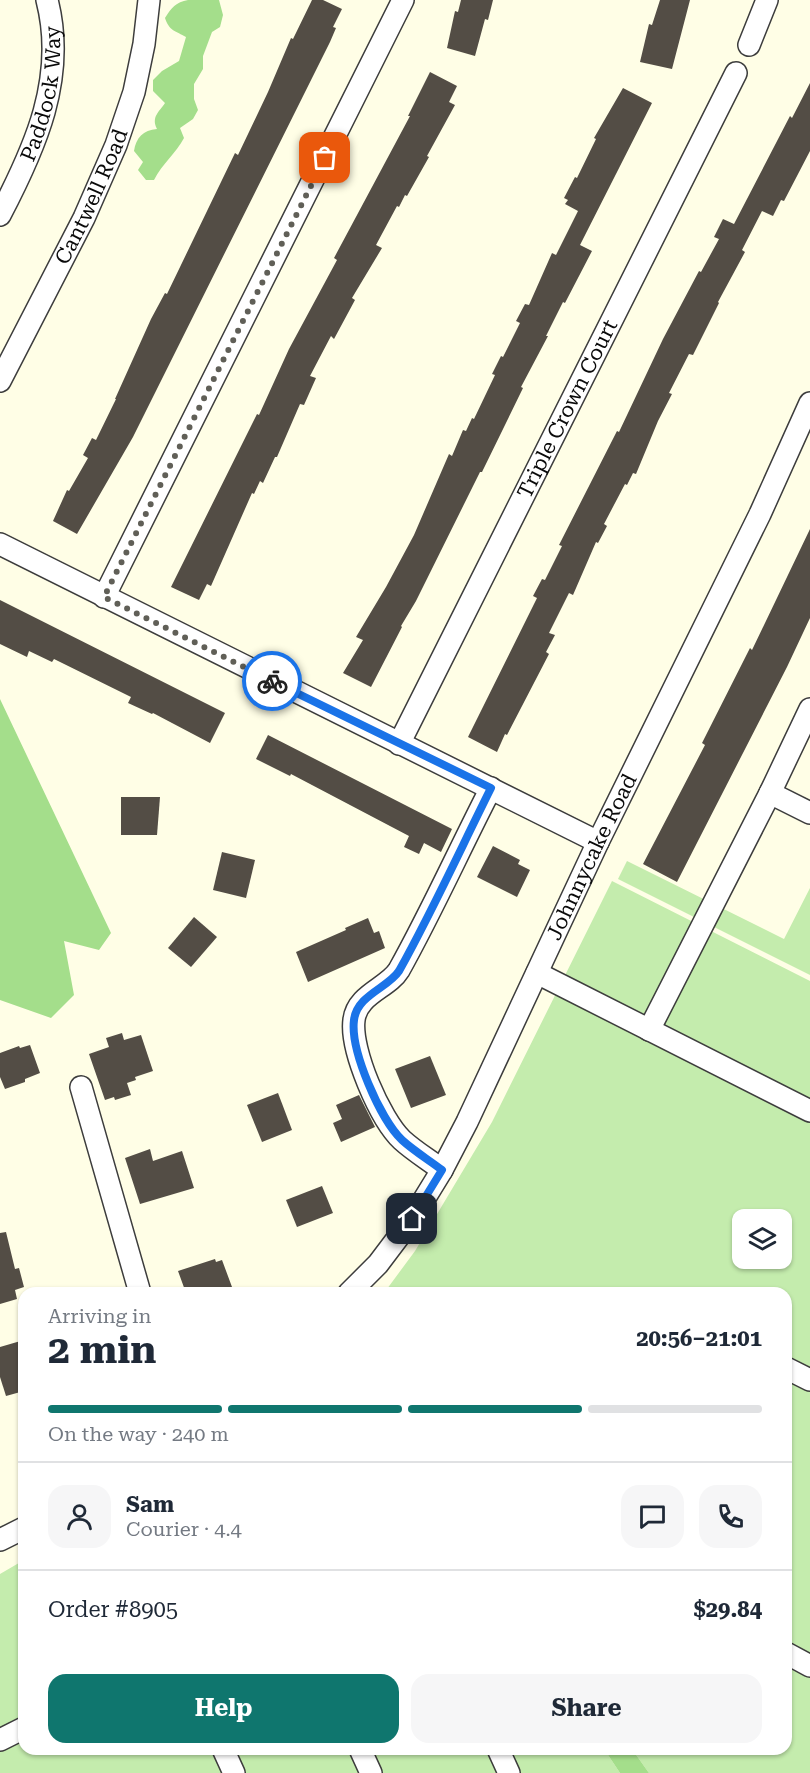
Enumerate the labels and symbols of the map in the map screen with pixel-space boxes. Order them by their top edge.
street label: Paddock Way [16,24,65,165]
street label: Cantwell Road [50,125,133,268]
pin [299,132,350,183]
street label: Triple Crown Court [512,316,622,502]
courier [242,651,302,711]
street label: Johnnycake Road [542,769,642,944]
pin [386,1193,437,1244]

